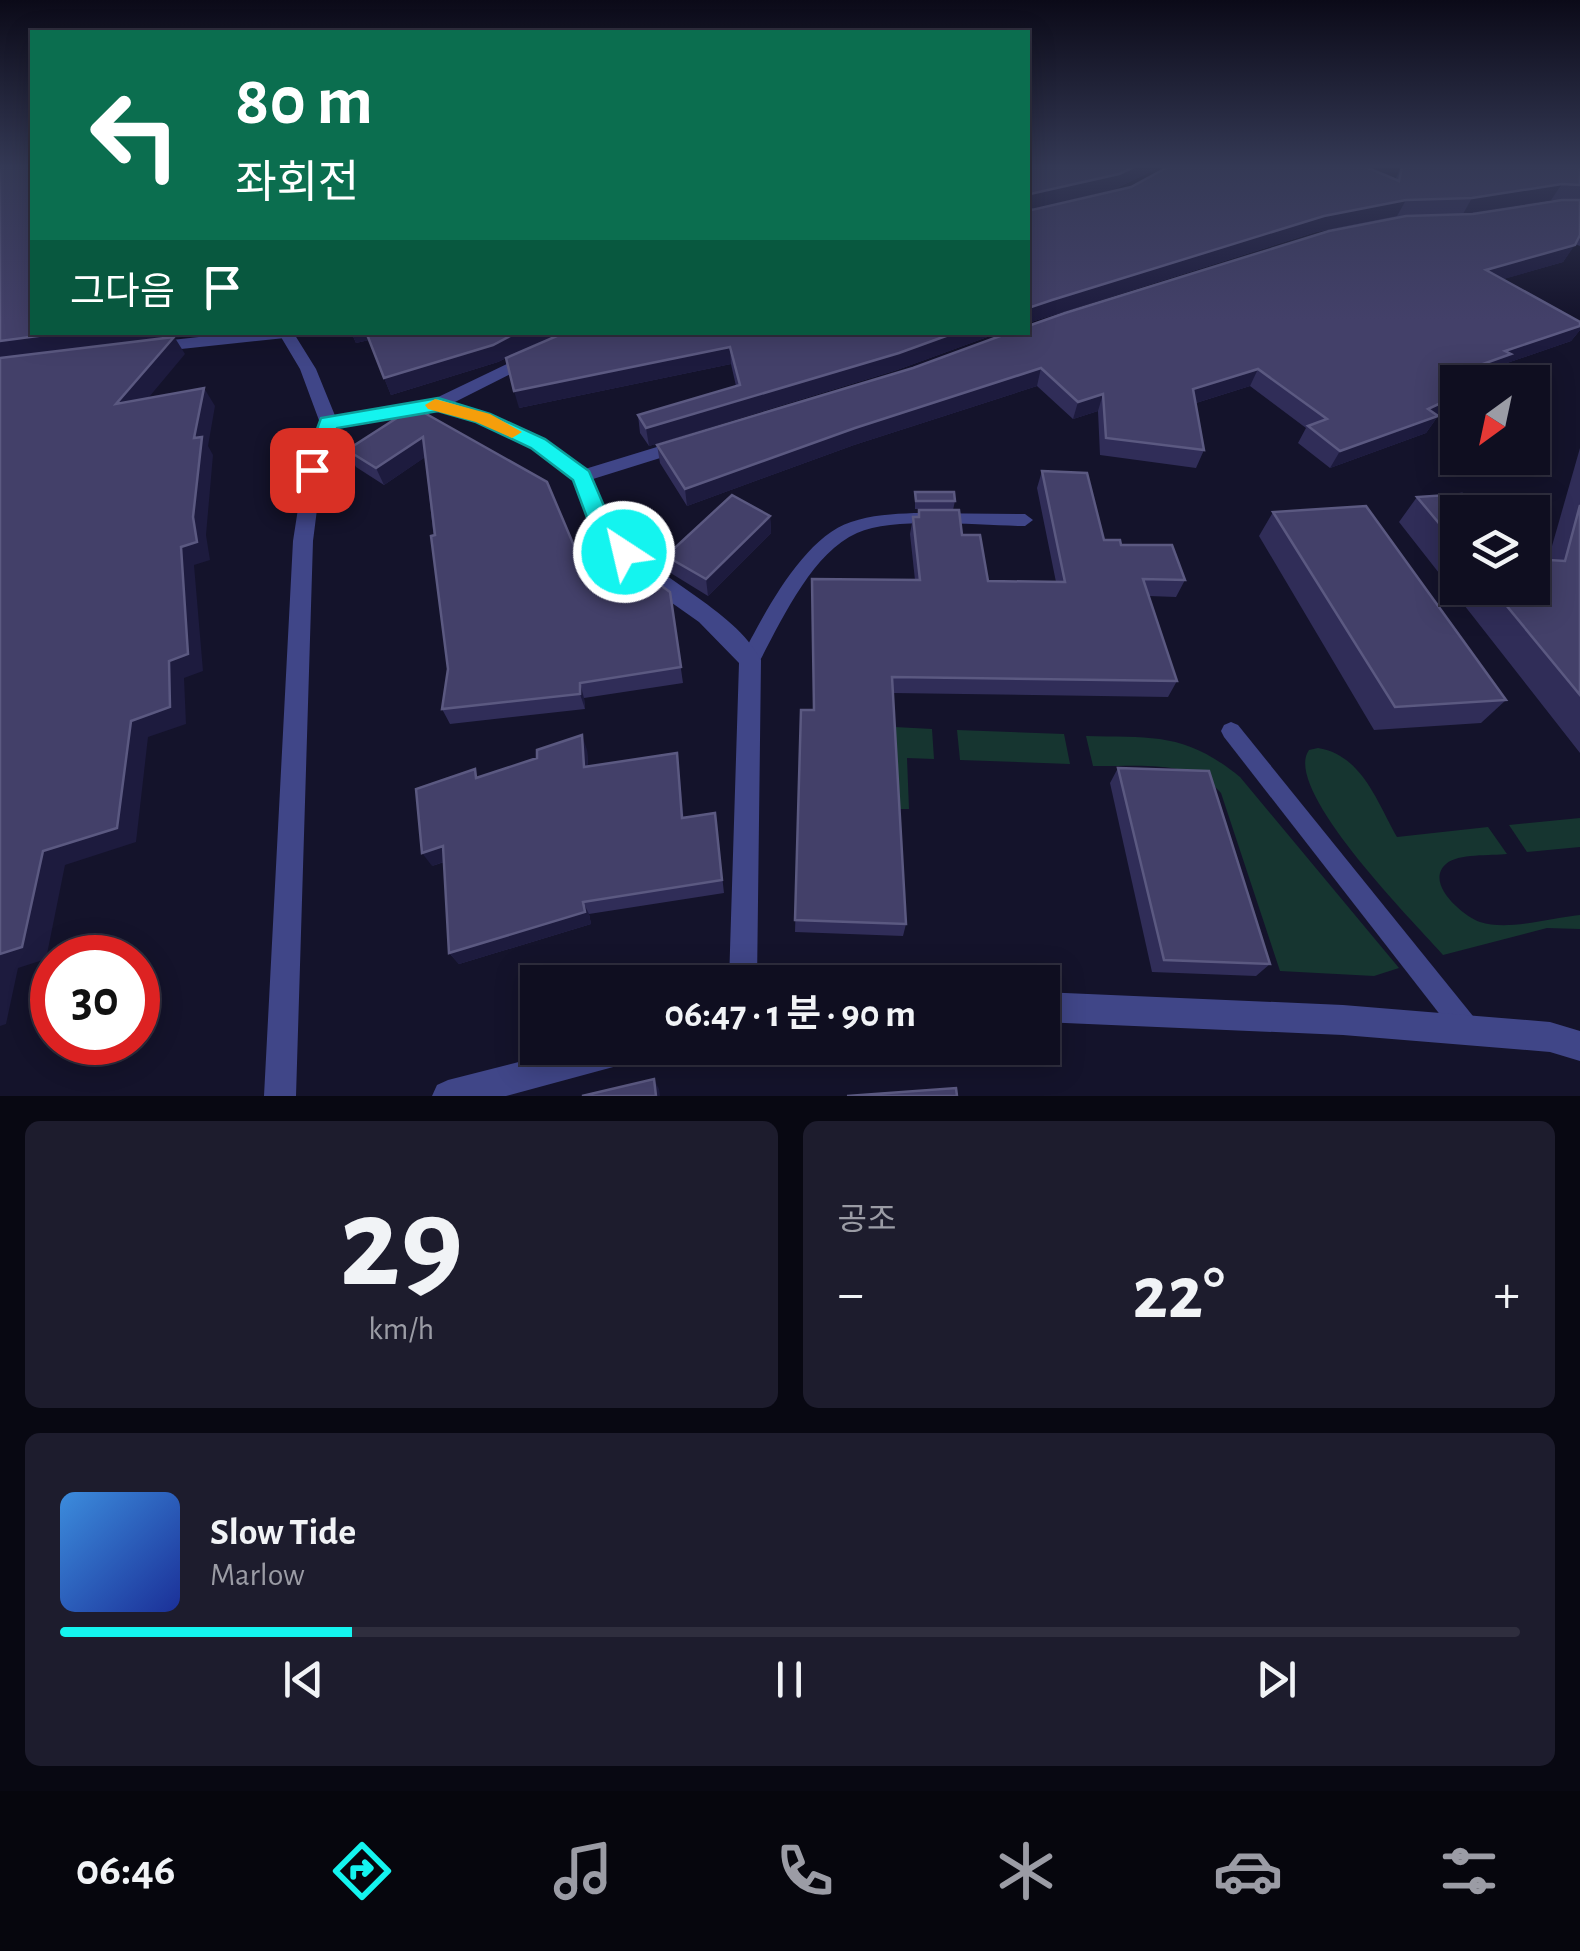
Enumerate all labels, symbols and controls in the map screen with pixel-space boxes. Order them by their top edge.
text: 80 m [235,67,373,137]
icon: left [70,70,200,200]
text: 좌회전 [235,161,359,206]
icon: arrive [195,260,250,315]
text: 그다음 [70,274,175,312]
north arrow [1440,365,1550,475]
map controls [1440,365,1550,605]
pin [270,428,355,513]
icon: arrive [285,443,340,498]
button: layers [1440,495,1550,605]
position arrow [572,500,676,604]
speed limit sign: 30 [30,935,160,1065]
text: 06:47 · 1 분 · 90 m [664,996,916,1034]
text: 29 [339,1180,463,1310]
text: 공조 [838,1204,896,1236]
text: 22° [1132,1257,1225,1332]
text: − [838,1267,864,1322]
text: + [1494,1267,1520,1322]
text: km/h [368,1313,434,1345]
text: Slow Tide [210,1514,356,1552]
text: Marlow [210,1559,305,1591]
icon: previous [276,1652,331,1707]
icon: pause [762,1652,817,1707]
icon: next [1249,1652,1304,1707]
icon: directions [327,1836,397,1906]
icon: music [548,1836,618,1906]
icon: phone [770,1836,840,1906]
icon: climate [991,1836,1061,1906]
icon: car [1213,1836,1283,1906]
icon: filters [1434,1836,1504,1906]
text: 06:46 [76,1848,176,1893]

